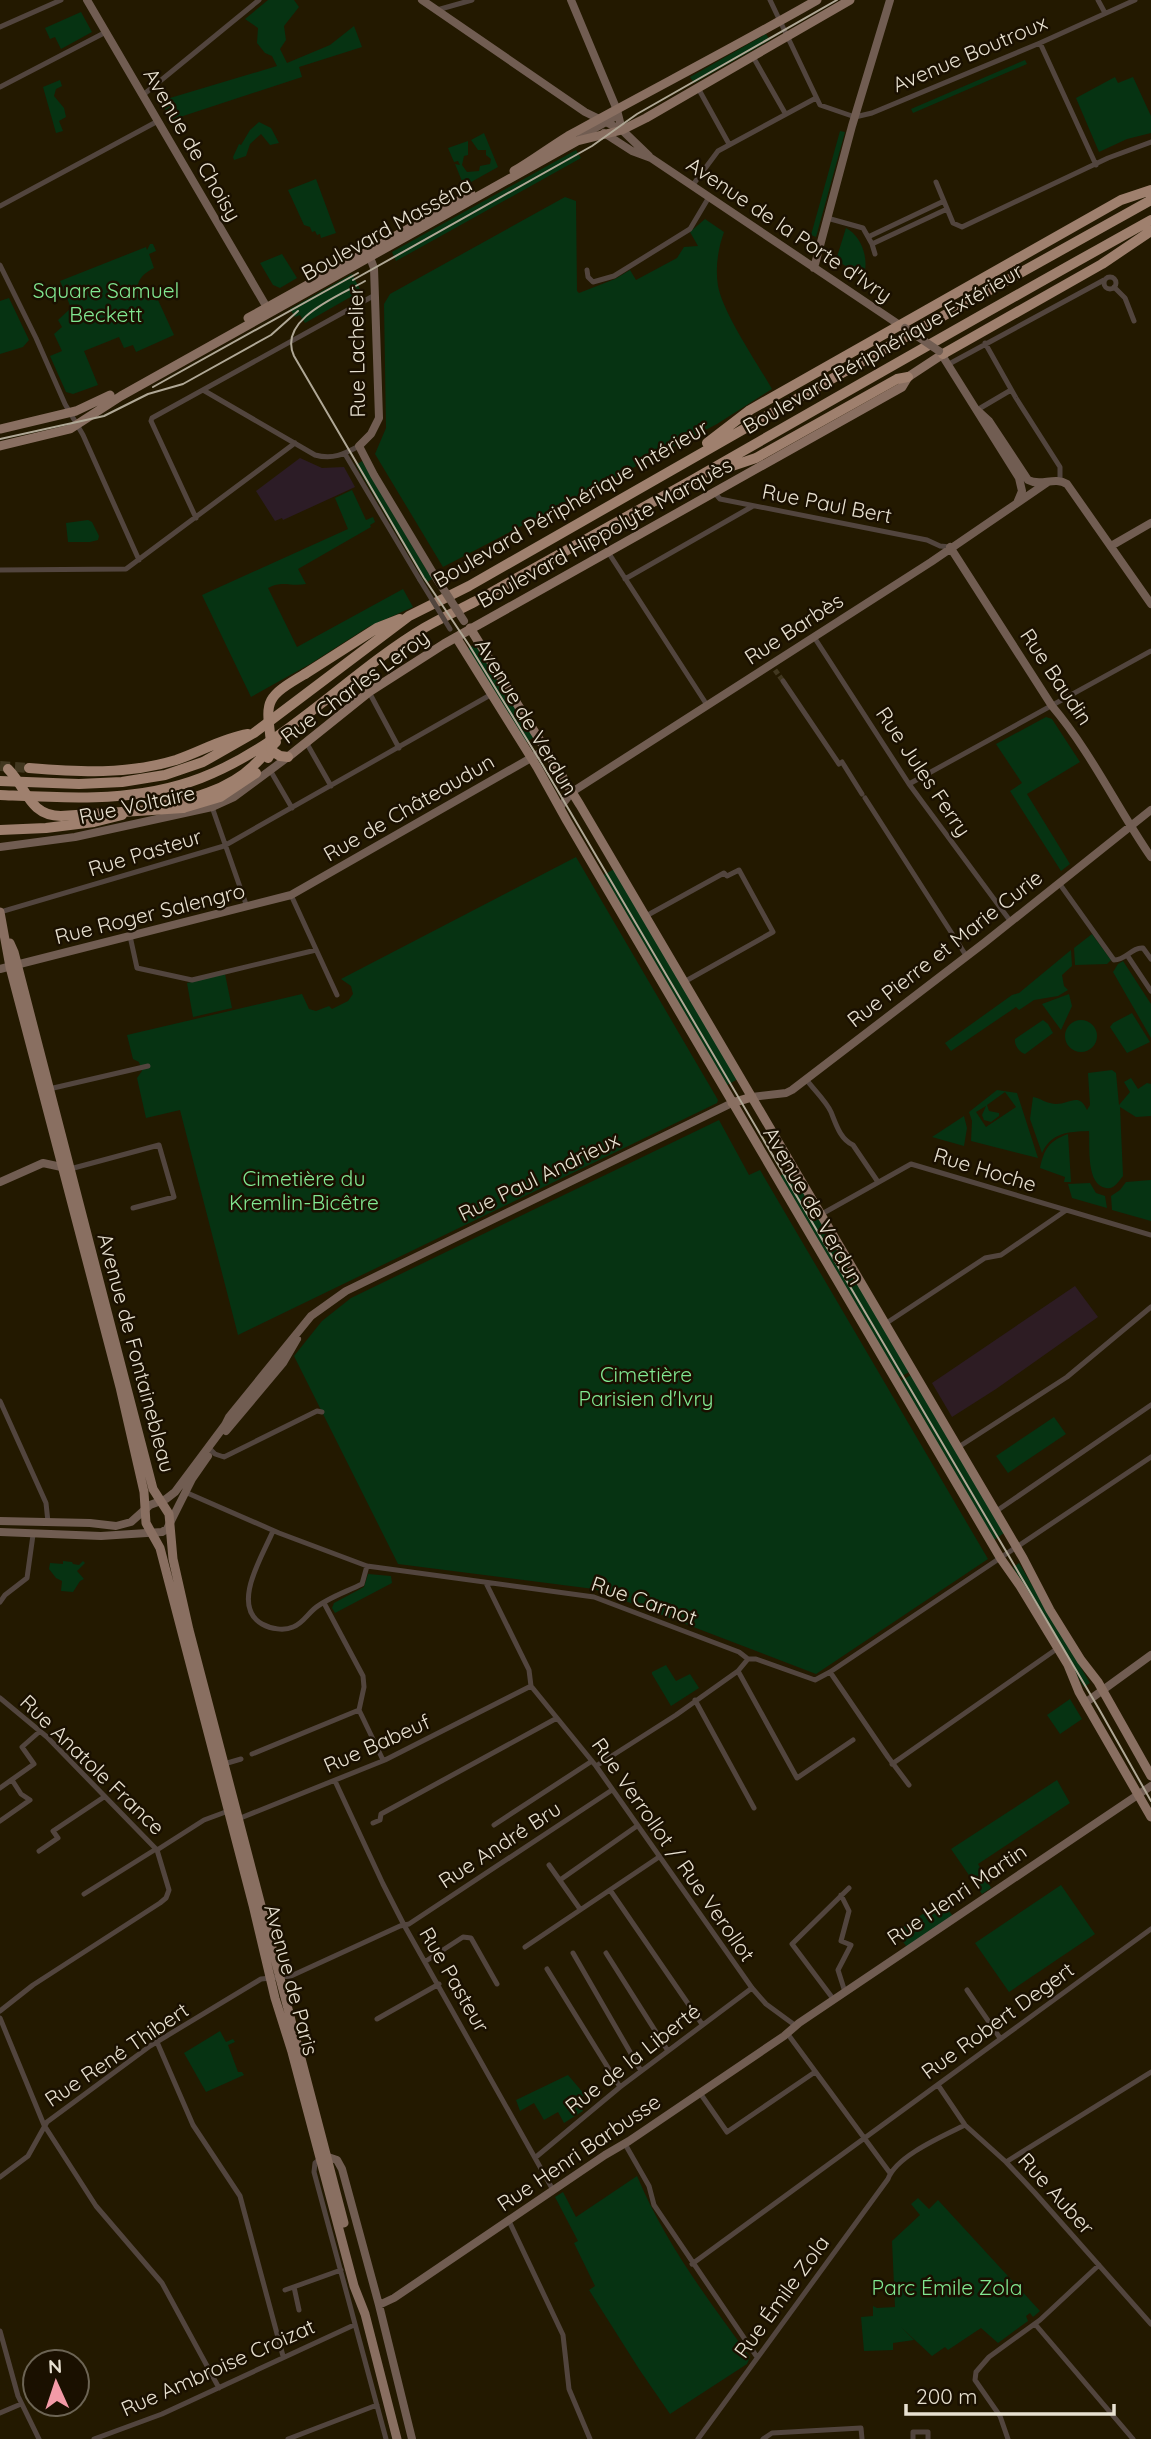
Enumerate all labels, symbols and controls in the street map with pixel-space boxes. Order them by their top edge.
street label: Avenue Boutroux [888,9,1051,97]
street label: Avenue de Choisy [138,63,247,226]
street label: Avenue de la Porte d'Ivry [682,151,897,308]
street label: Boulevard Masséna [297,170,476,286]
street label: Boulevard Périphérique Extérieur [738,257,1027,439]
park label: Square Samuel Beckett [33,277,179,327]
street label: Rue Lachelier [342,286,370,418]
street label: Boulevard Périphérique Intérieur [428,414,713,593]
street label: Boulevard Hippolyte Marquès [473,451,737,613]
street label: Rue Paul Bert [760,478,894,528]
street label: Rue Barbès [739,587,848,670]
street label: Rue Baudin [1015,623,1099,730]
street label: Rue Charles Leroy [275,624,434,749]
street label: Avenue de Verdun [470,634,584,799]
street label: Rue Jules Ferry [871,702,977,841]
street label: Rue de Châteaudun [319,748,498,867]
street label: Rue Voltaire [76,779,197,829]
street label: Rue Pasteur [85,822,205,882]
street label: Rue Pierre et Marie Curie [842,864,1047,1033]
street label: Rue Roger Salengro [52,877,247,949]
street label: Avenue de Verdun [758,1122,870,1289]
street label: Rue Paul Andrieux [454,1126,623,1226]
street label: Rue Hoche [931,1141,1040,1197]
park label: Cimetière du Kremlin-Bicêtre [229,1165,379,1215]
street label: Avenue de Fontainebleau [93,1230,181,1475]
park label: Cimetière Parisien d'Ivry [579,1361,713,1411]
street label: Rue Carnot [588,1570,701,1630]
street label: Rue Anatole France [15,1689,170,1840]
street label: Rue Babeuf [319,1708,434,1778]
street label: Rue Verrollot / Rue Verollot [587,1733,761,1966]
street label: Rue André Bru [433,1795,566,1893]
street label: Rue Henri Martin [882,1838,1031,1950]
street label: Avenue de Paris [259,1901,325,2058]
street label: Rue Pasteur [414,1922,495,2037]
street label: Rue Robert Degert [916,1956,1079,2084]
street label: Rue René Thibert [40,1996,193,2112]
street label: Rue de la Liberté [560,1997,705,2119]
street label: Rue Henri Barbusse [492,2088,665,2217]
street label: Rue Auber [1013,2147,1100,2240]
street label: Rue Émile Zola [728,2230,834,2363]
park label: Parc Émile Zola [872,2274,1022,2300]
street label: Rue Ambroise Croizat [117,2313,319,2422]
north arrow [21,2348,91,2418]
text: N [48,2354,63,2378]
scale bar [906,2372,1114,2416]
text: 200 m [916,2383,978,2409]

